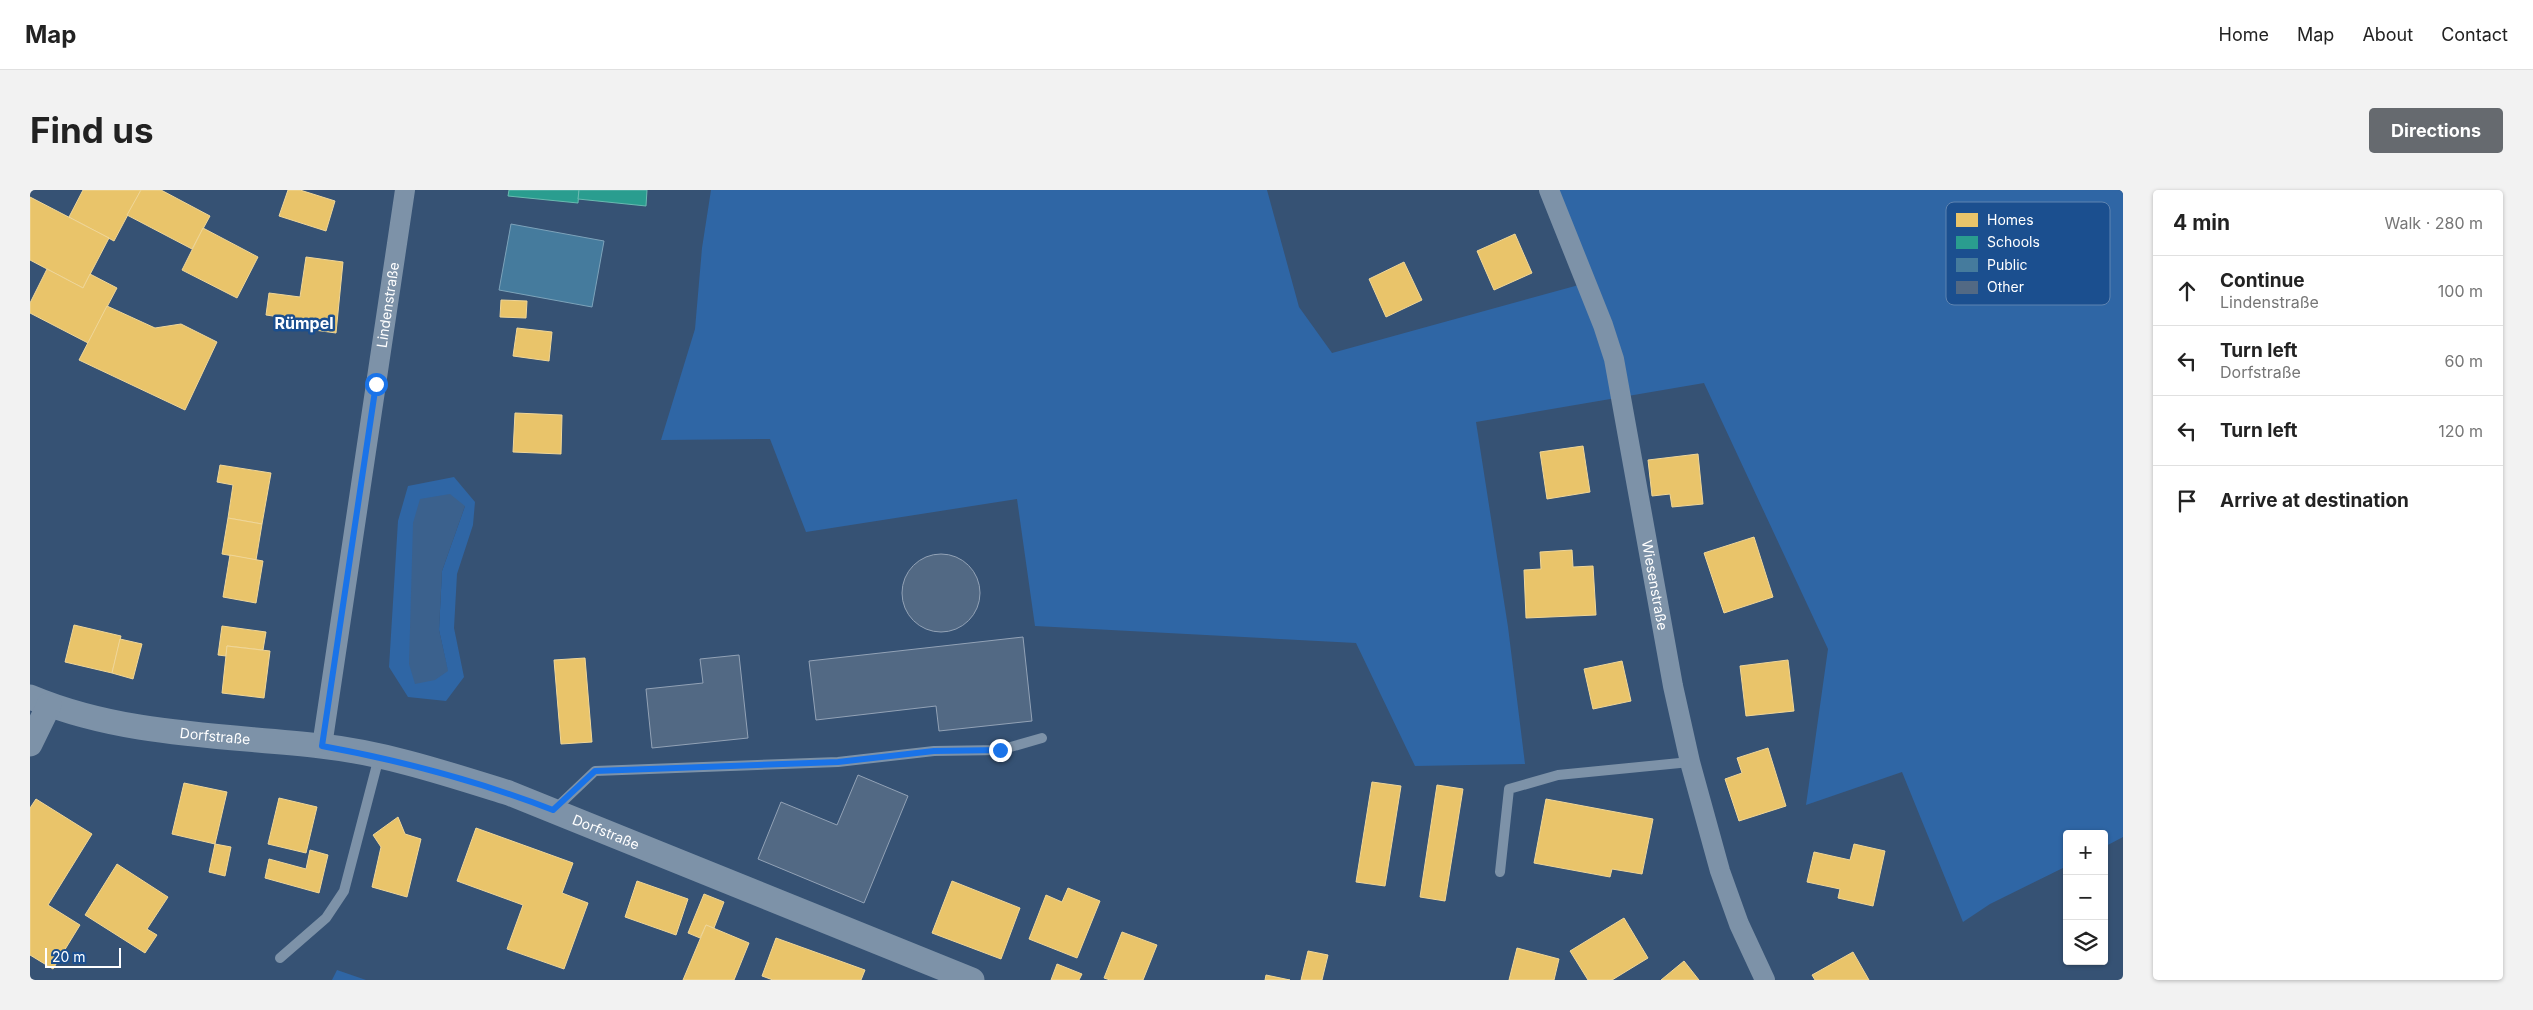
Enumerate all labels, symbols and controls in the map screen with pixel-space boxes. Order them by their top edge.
text: Map [25,20,76,49]
text: Home [2219,24,2269,45]
text: Map [2297,24,2334,45]
text: About [2362,24,2413,45]
text: Contact [2441,24,2508,45]
button: Directions [2369,108,2503,153]
text: Find us [30,109,154,151]
legend [1946,202,2110,305]
text: 4 min [2173,210,2230,235]
text: Homes [1987,211,2034,228]
text: Walk · 280 m [2385,213,2483,233]
text: Schools [1987,233,2040,250]
text: Public [1987,256,2028,273]
street label: Lindenstraße [373,261,402,349]
text: Continue [2220,269,2305,292]
icon: ahead [2173,277,2201,305]
text: Other [1987,278,2024,295]
text: 100 m [2438,281,2483,301]
text: Lindenstraße [2220,292,2319,312]
district label: Rümpel [274,313,334,333]
text: Turn left [2220,339,2298,362]
icon: left [2173,347,2201,375]
text: 60 m [2444,351,2483,371]
text: Dorfstraße [2220,362,2301,382]
route start [365,373,388,396]
icon: left [2173,417,2201,445]
text: Turn left [2220,419,2298,442]
text: 120 m [2438,421,2483,441]
icon: arrive [2173,487,2201,515]
text: Arrive at destination [2220,489,2409,512]
street label: Wiesenstraße [1639,539,1672,631]
street label: Dorfstraße [179,724,251,747]
route end [989,739,1012,762]
street label: Dorfstraße [570,811,642,853]
map controls [2063,830,2108,965]
button: + [2063,830,2108,875]
button: − [2063,875,2108,920]
button: layers [2063,920,2108,965]
scale bar [45,945,121,968]
text: 20 m [52,948,86,965]

